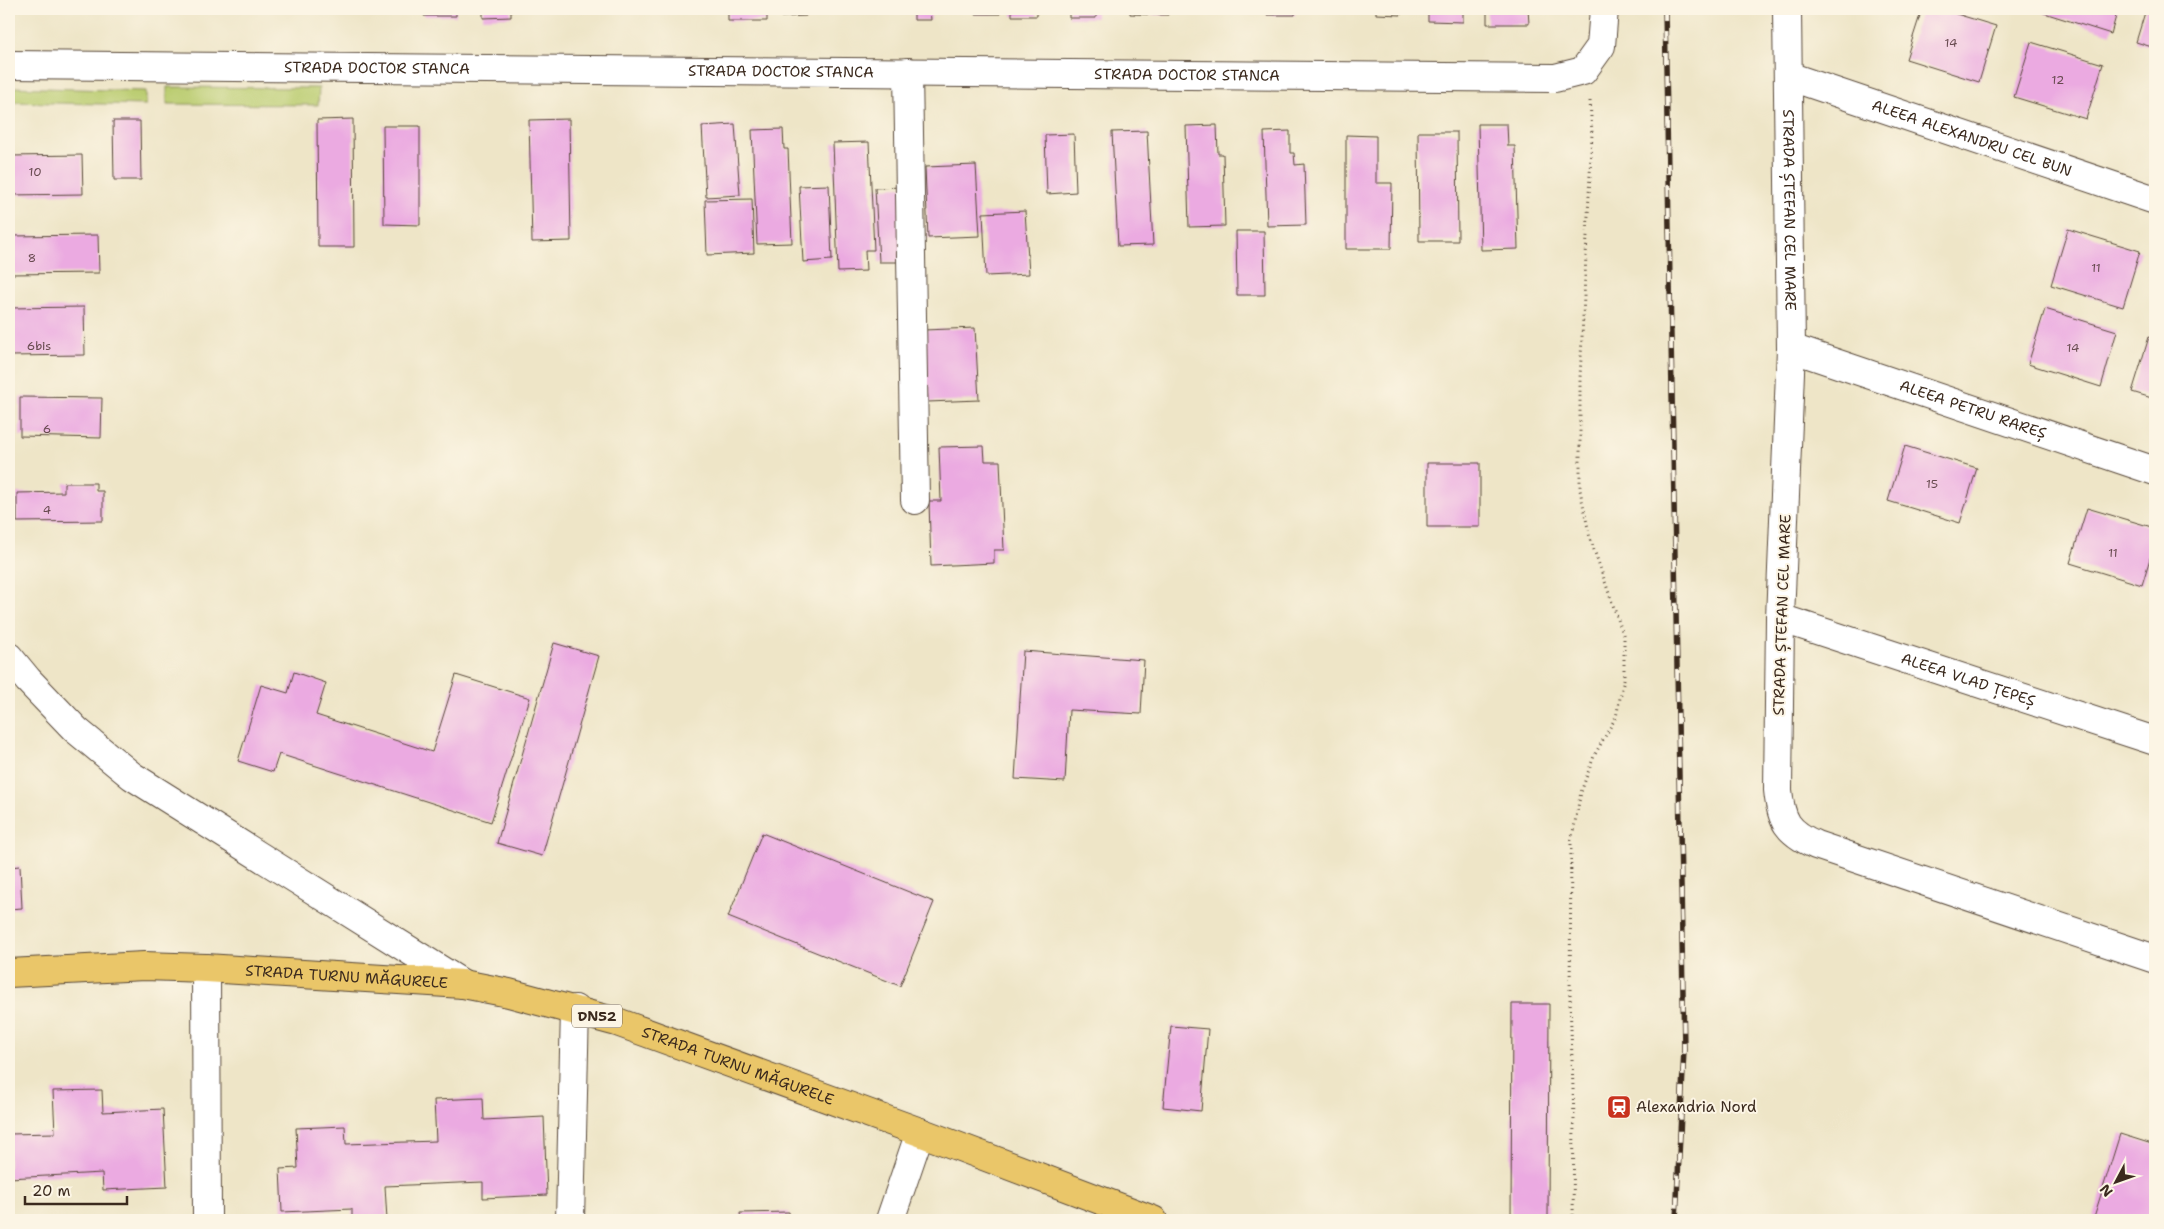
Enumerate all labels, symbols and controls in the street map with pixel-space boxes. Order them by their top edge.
house number: 14 [1945,35,1957,51]
street label: STRADA DOCTOR STANCA [284,57,470,79]
street label: STRADA DOCTOR STANCA [688,61,874,82]
street label: STRADA DOCTOR STANCA [1094,64,1280,86]
house number: 12 [2052,72,2064,88]
street label: ALEEA ALEXANDRU CEL BUN [1869,95,2074,181]
street label: STRADA ȘTEFAN CEL MARE [1778,109,1801,311]
house number: 10 [28,164,42,180]
house number: 8 [28,250,36,266]
house number: 11 [2091,260,2101,276]
house number: 6bis [27,338,51,354]
house number: 14 [2067,340,2079,356]
street label: ALEEA PETRU RAREȘ [1897,375,2049,444]
house number: 6 [43,421,51,437]
house number: 15 [1926,476,1938,492]
house number: 4 [43,502,51,518]
street label: STRADA ȘTEFAN CEL MARE [1768,514,1797,716]
house number: 11 [2108,545,2118,561]
street label: ALEEA VLAD ȚEPEȘ [1898,648,2038,712]
street label: STRADA TURNU MĂGURELE [245,960,448,993]
road number: DN52 [572,1004,622,1028]
street label: STRADA TURNU MĂGURELE [639,1022,837,1110]
station icon: Alexandria Nord [1606,1094,1632,1120]
place label: Alexandria Nord [1636,1097,1757,1117]
north arrow [2092,1156,2142,1206]
scale bar [25,1174,128,1206]
text: N [2096,1180,2117,1201]
text: 20 m [32,1181,71,1201]

